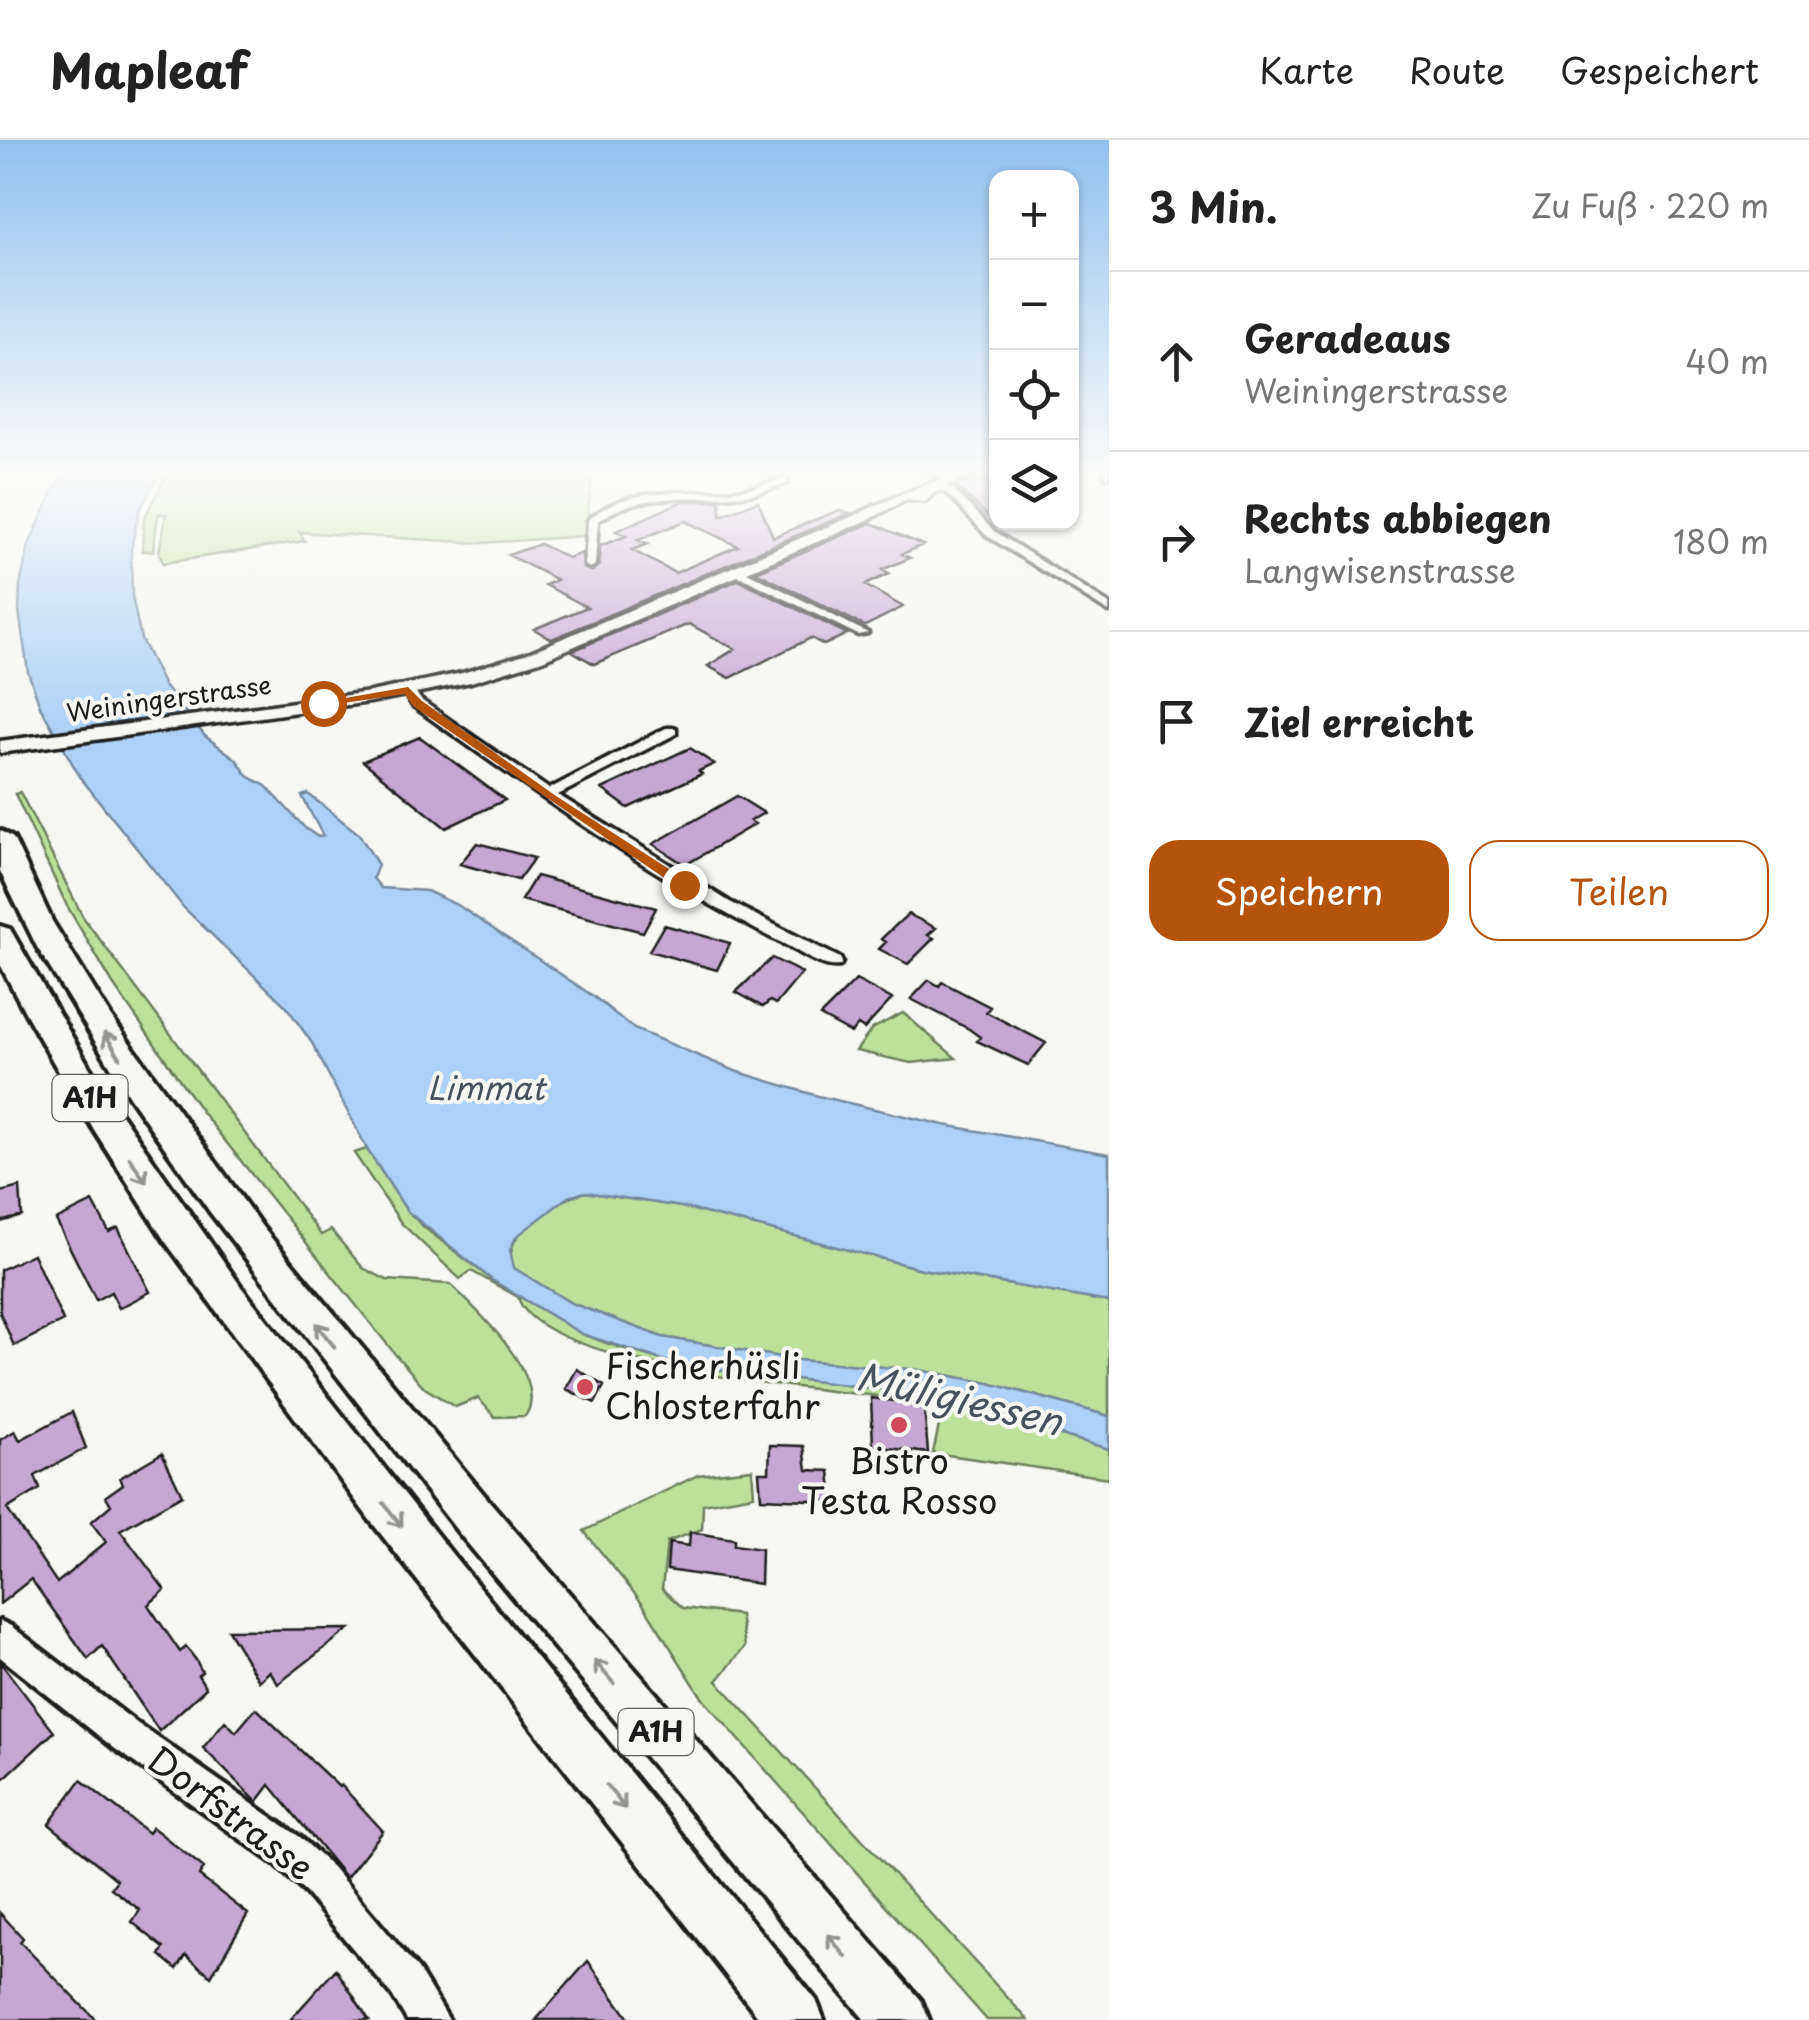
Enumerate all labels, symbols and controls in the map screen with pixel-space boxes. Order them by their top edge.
text: Mapleaf [50,33,248,105]
text: Karte [1259,43,1354,96]
text: Route [1409,43,1505,96]
text: Gespeichert [1560,43,1759,96]
map controls [989,170,1079,530]
button: + [989,170,1079,260]
text: 3 Min. [1149,174,1278,237]
text: Zu Fuß · 220 m [1531,181,1769,229]
button: − [989,260,1079,350]
text: Geradeaus [1244,309,1451,366]
icon: ahead [1149,334,1204,389]
text: 40 m [1685,337,1769,385]
button: locate [989,350,1079,440]
text: Weiningerstrasse [1244,366,1508,414]
button: layers [989,440,1079,530]
text: Rechts abbiegen [1244,489,1552,546]
icon: right [1149,514,1204,569]
text: 180 m [1673,517,1769,565]
text: Langwisenstrasse [1244,546,1516,594]
street label: Weiningerstrasse [64,665,274,731]
route start [301,681,347,727]
text: Ziel erreicht [1244,693,1474,750]
icon: arrive [1149,694,1204,749]
button: Speichern [1149,840,1449,941]
button: Teilen [1469,840,1769,941]
route end [662,863,708,909]
one-way arrow [102,1031,123,1059]
water label: Limmat [427,1063,548,1111]
road number: A1H [52,1075,128,1121]
one-way arrow [127,1156,148,1184]
one-way arrow [314,1322,336,1348]
place label: Fischerhüsli Chlosterfahr [605,1338,820,1431]
water label: Müligiessen [851,1346,1070,1449]
marker: Fischerhüsli Chlosterfahr [574,1376,596,1398]
marker: Bistro Testa Rosso [888,1414,910,1436]
place label: Bistro Testa Rosso [801,1433,997,1526]
one-way arrow [382,1501,403,1528]
one-way arrow [593,1659,615,1685]
road number: A1H [618,1709,694,1755]
street label: Dorfstrasse [137,1732,326,1892]
one-way arrow [605,1783,627,1809]
one-way arrow [827,1933,849,1959]

